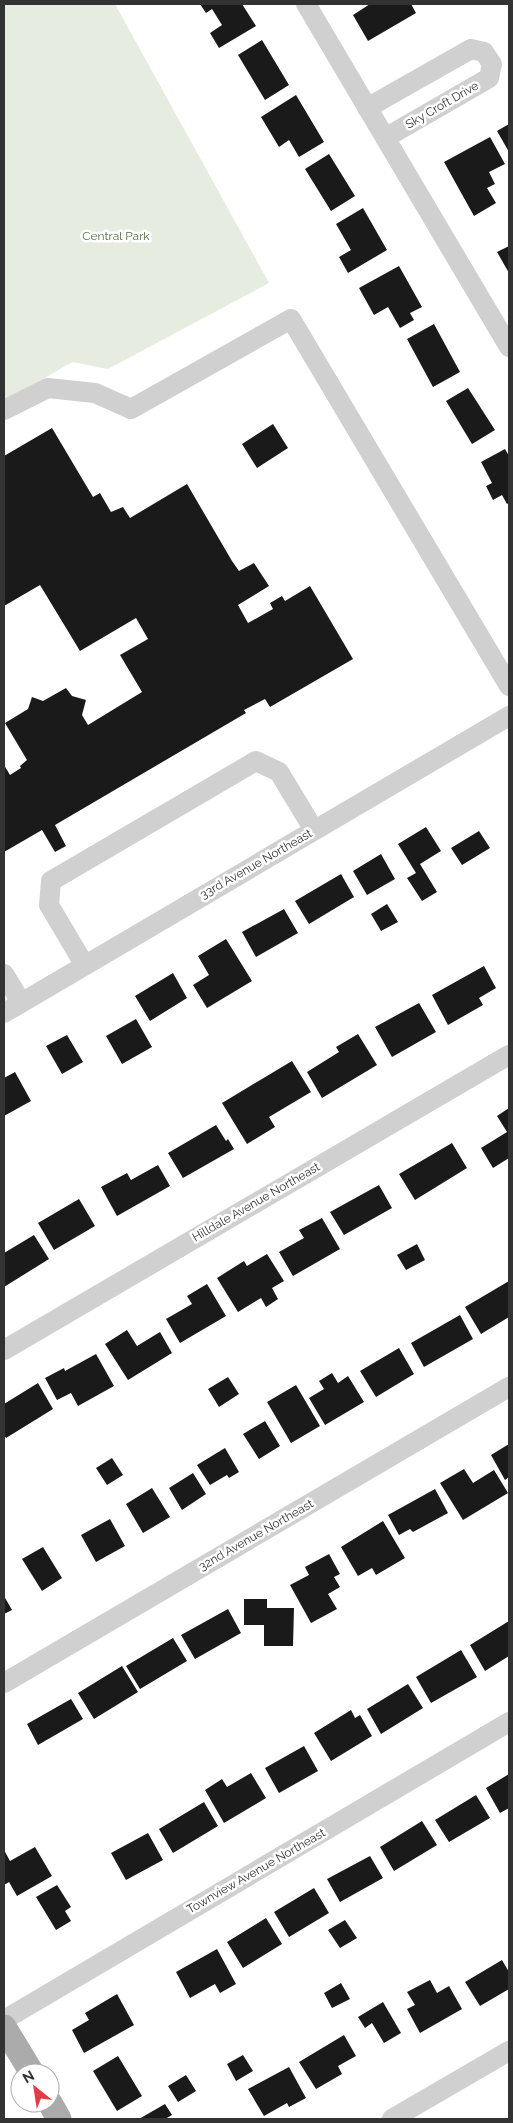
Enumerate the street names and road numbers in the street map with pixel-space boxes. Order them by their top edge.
street label: Sky Croft Drive [403,78,481,132]
street label: 33rd Avenue Northeast [197,826,315,902]
street label: Hilldale Avenue Northeast [190,1160,322,1244]
street label: 32nd Avenue Northeast [196,1496,316,1574]
street label: Townview Avenue Northeast [184,1826,328,1916]

